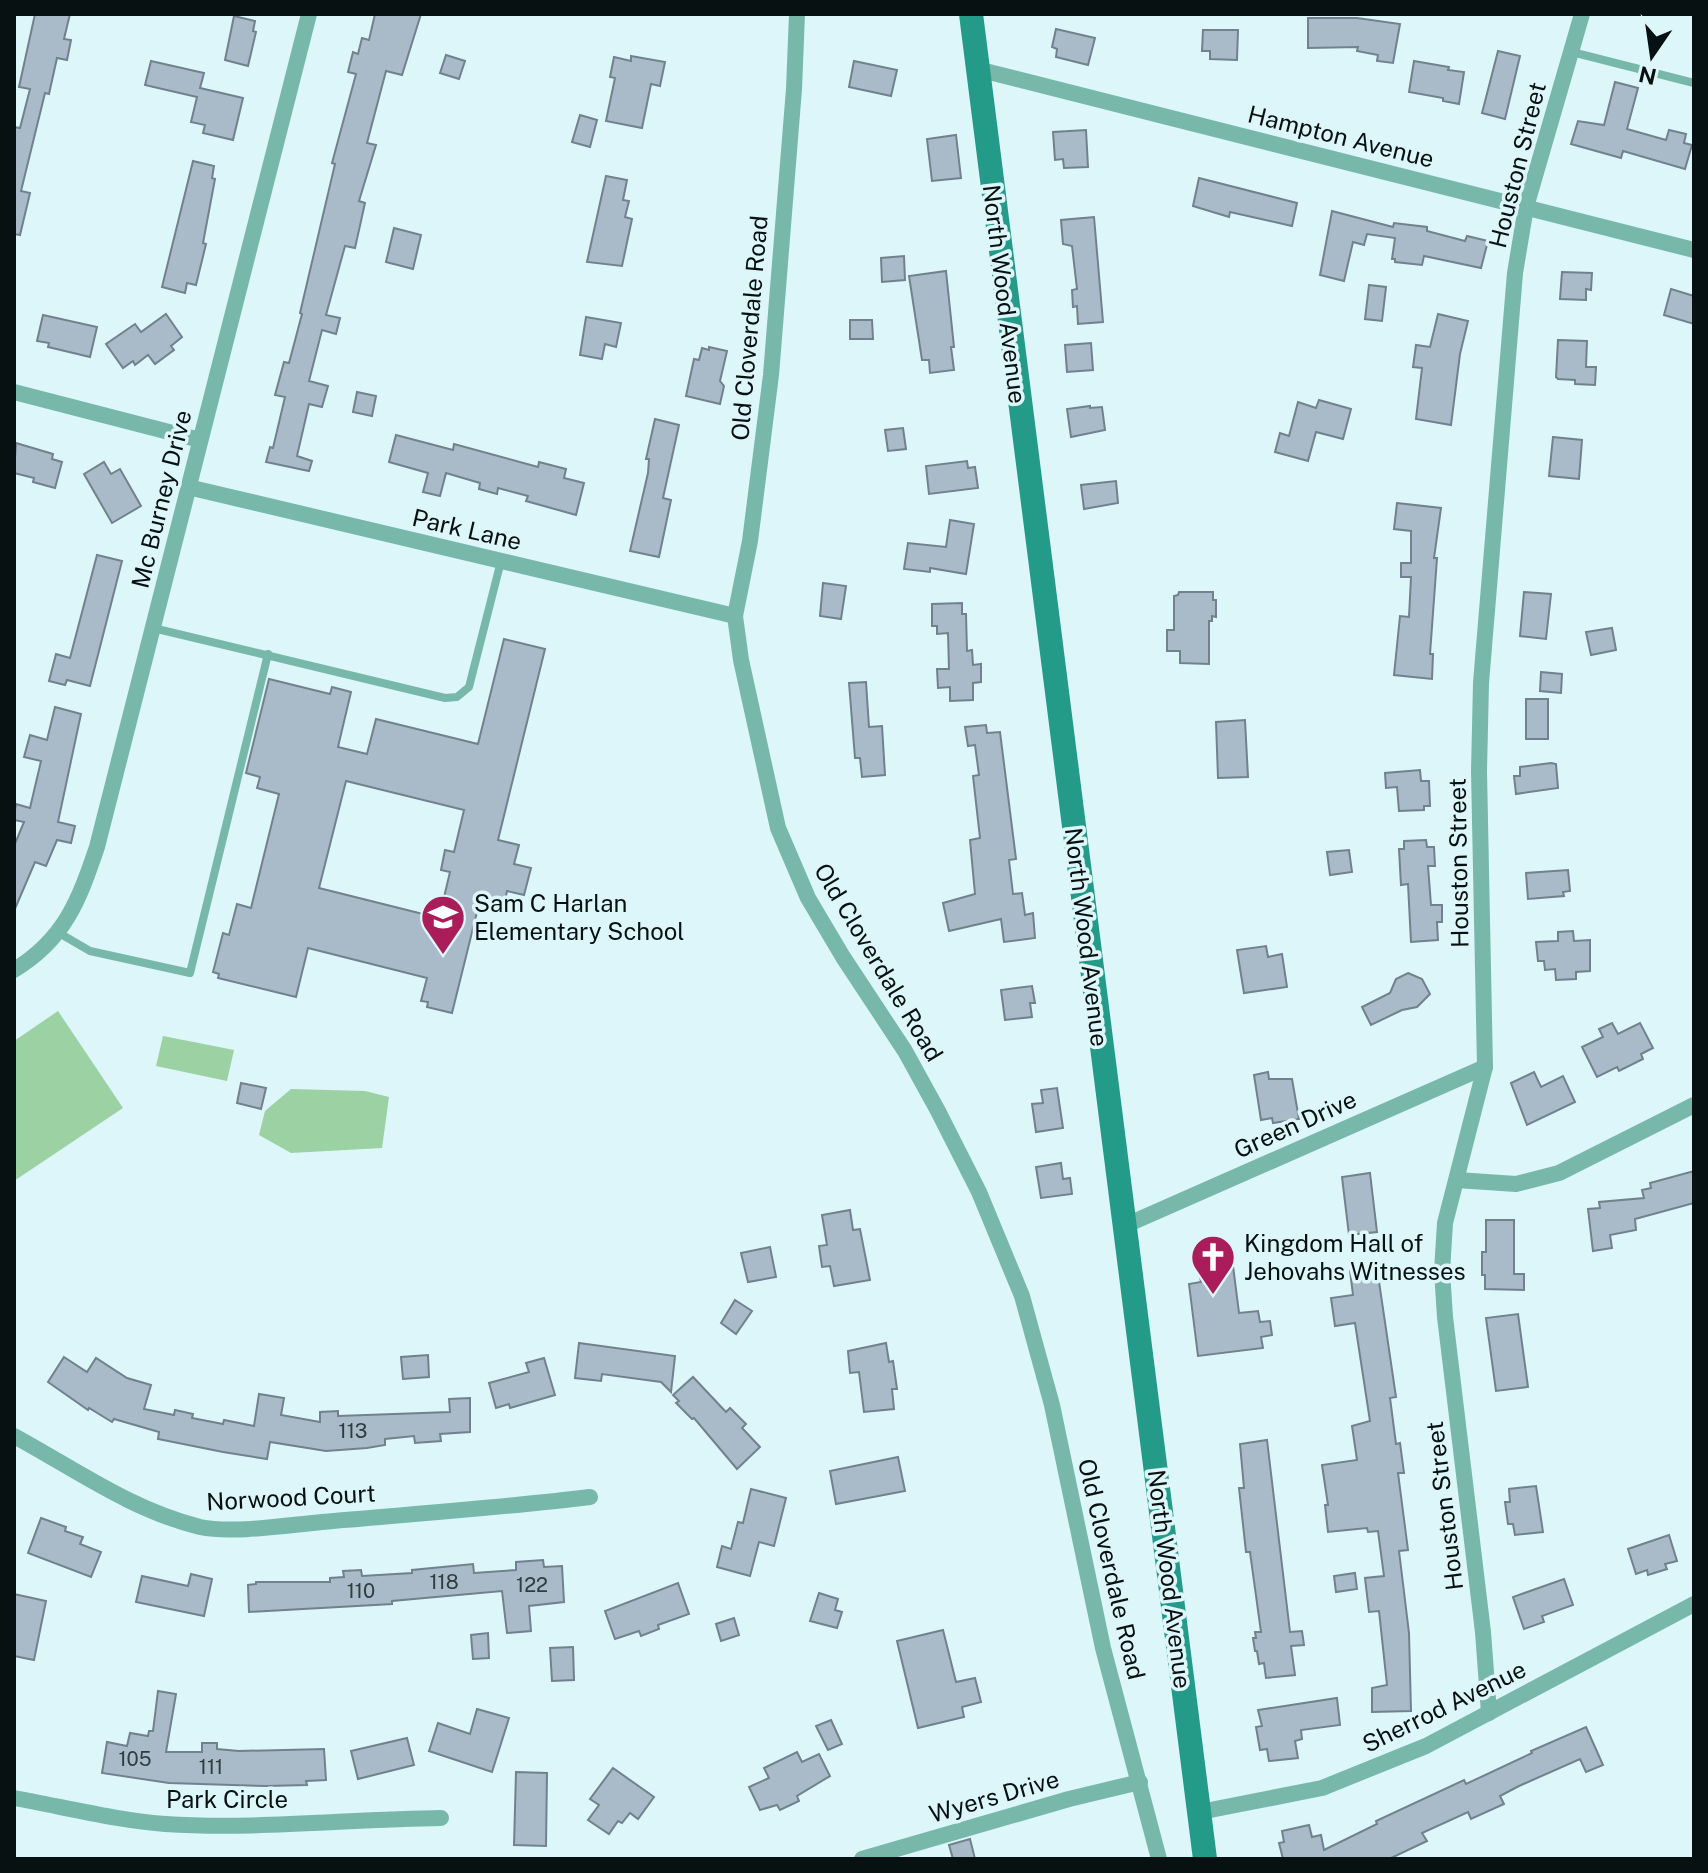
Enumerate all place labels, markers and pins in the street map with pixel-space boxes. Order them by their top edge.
place label: Sam C Harlan Elementary School [474,889,685,945]
school or university icon: Sam C Harlan Elementary School [419,893,467,956]
place label: Kingdom Hall of Jehovahs Witnesses [1244,1229,1466,1285]
church icon: Kingdom Hall of Jehovahs Witnesses [1189,1233,1237,1296]

